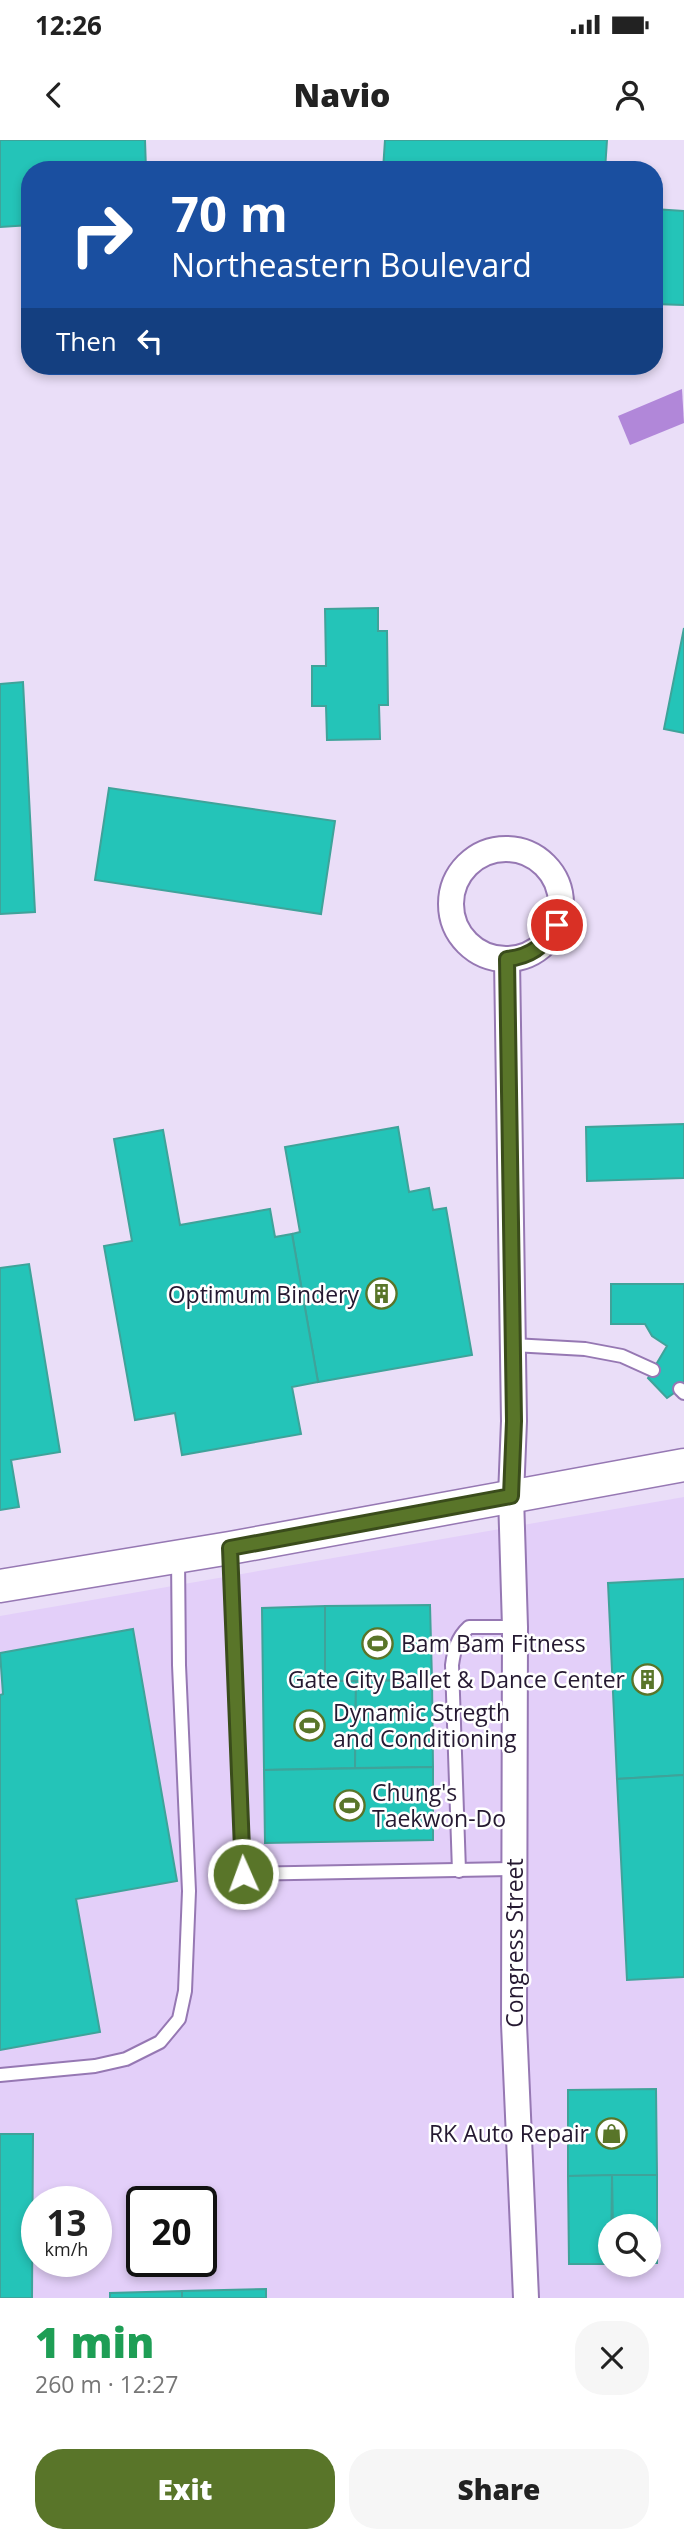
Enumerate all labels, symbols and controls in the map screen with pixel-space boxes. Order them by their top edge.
text: 12:26 [35,7,102,43]
text: Navio [294,73,390,116]
icon: back [35,76,73,114]
icon: person [611,76,649,114]
text: 70 m [171,180,288,246]
icon: right [56,189,147,280]
text: Northeastern Boulevard [171,243,532,286]
icon: left [131,322,169,360]
text: Then [56,323,117,359]
pin [527,895,587,955]
icon: arrive [538,906,576,944]
building icon: Optimum Bindery [365,1277,399,1311]
place label: Optimum Bindery [168,1278,359,1310]
sports icon: Bam Bam Fitness [361,1626,395,1660]
place label: Bam Bam Fitness [401,1627,586,1659]
building icon: Gate City Ballet & Dance Center [631,1662,665,1696]
place label: Gate City Ballet & Dance Center [288,1663,626,1695]
place label: Dynamic Stregth and Conditioning [333,1696,517,1754]
sports icon: Dynamic Stregth and Conditioning [293,1708,327,1742]
place label: Chung's Taekwon-Do [372,1776,506,1834]
sports icon: Chung's Taekwon-Do [332,1788,366,1822]
position arrow [206,1837,280,1911]
street label: Congress Street [498,1858,530,2028]
shop icon: RK Auto Repair [595,2116,629,2150]
place label: RK Auto Repair [429,2117,590,2149]
speed limit sign: 20 [126,2186,217,2277]
text: 13 [46,2199,87,2246]
map controls [598,2214,661,2277]
button: search [598,2214,661,2277]
text: km/h [45,2237,88,2261]
text: 1 min [35,2313,154,2370]
button: close [575,2321,649,2395]
text: 260 m · 12:27 [35,2368,178,2400]
button: Exit [35,2449,335,2529]
button: Share [349,2449,649,2529]

